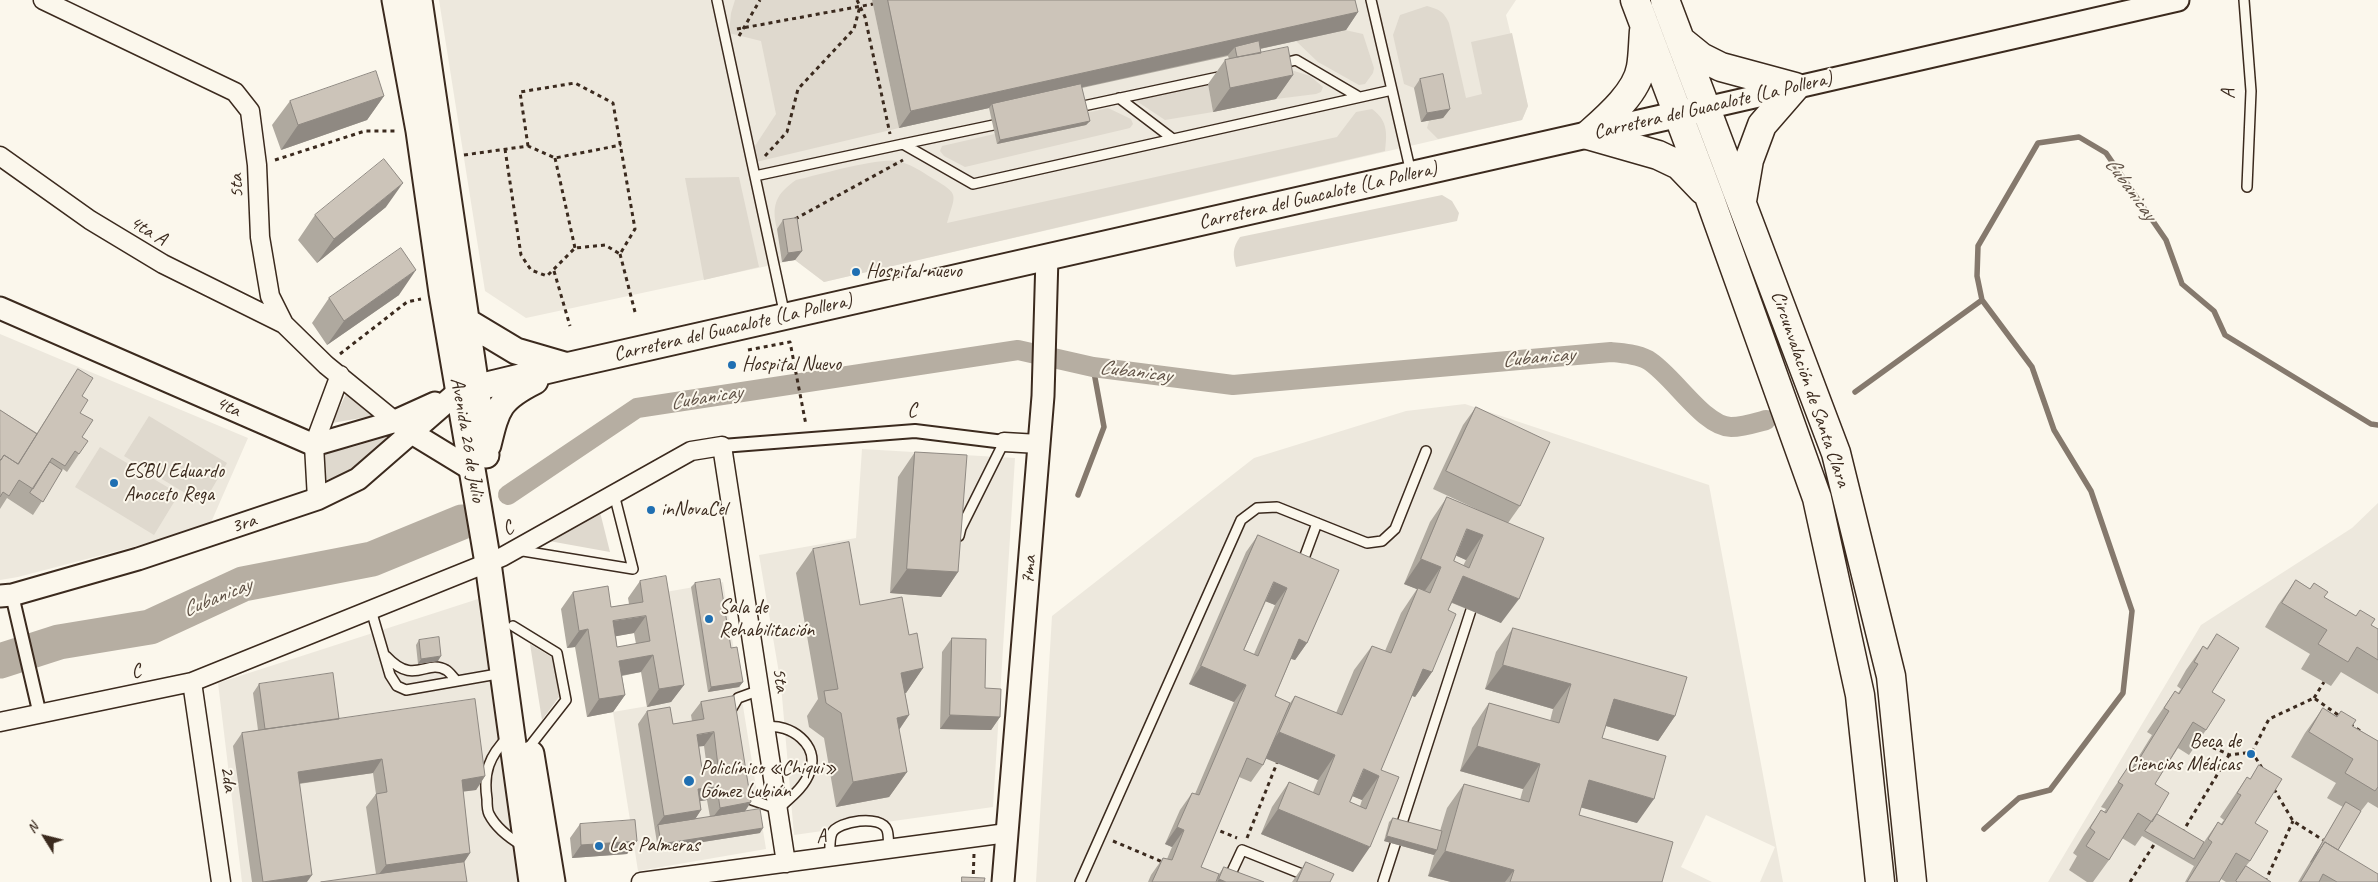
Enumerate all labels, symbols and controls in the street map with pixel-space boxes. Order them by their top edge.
street label: Carretera del Guacalote (La Pollera) [1591,67,1835,145]
street label: A [2217,89,2241,99]
water label: Cubanicay [2099,152,2161,226]
street label: Carretera del Guacalote (La Pollera) [1196,157,1440,235]
street label: 5ta [225,173,249,199]
street label: 4ta A [125,211,171,251]
place label: Hospital nuevo [866,260,962,284]
marker: Hospital nuevo [850,266,862,278]
street label: Circunvalación de Santa Clara [1765,288,1855,490]
street label: Carretera del Guacalote (La Pollera) [611,289,855,367]
water label: Cubanicay [1501,342,1575,374]
place label: Hospital Nuevo [742,353,841,377]
water label: Cubanicay [1098,355,1172,389]
marker: Hospital Nuevo [726,359,738,371]
street label: Avenida 26 de Julio [444,376,490,504]
water label: Cubanicay [668,380,744,416]
street label: 4ta [212,391,244,423]
street label: C [907,399,917,423]
place label: ESBU Eduardo Anoceto Rega [124,460,224,507]
marker: ESBU Eduardo Anoceto Rega [108,477,120,489]
place label: inNovaCel [661,498,727,522]
marker: inNovaCel [645,504,657,516]
street label: 3ra [228,509,260,539]
street label: C [498,516,518,542]
street label: 7ma [1016,555,1042,585]
water label: Cubanicay [179,573,255,623]
place label: Sala de Rehabilitación [719,596,814,643]
marker: Sala de Rehabilitación [703,613,715,625]
street label: C [129,659,143,685]
street label: 5ta [766,666,794,694]
place label: Beca de Ciencias Médicas [2127,730,2241,777]
marker: Beca de Ciencias Médicas [2245,748,2257,760]
place label: Policlínico «Chiqui» Gómez Lubián [700,757,837,804]
street label: 2da [214,765,242,793]
marker: Policlínico «Chiqui» Gómez Lubián [682,774,696,788]
north arrow [20,812,70,862]
text: N [23,819,42,836]
street label: A [815,824,827,850]
place label: Las Palmeras [609,834,699,858]
marker: Las Palmeras [593,840,605,852]

